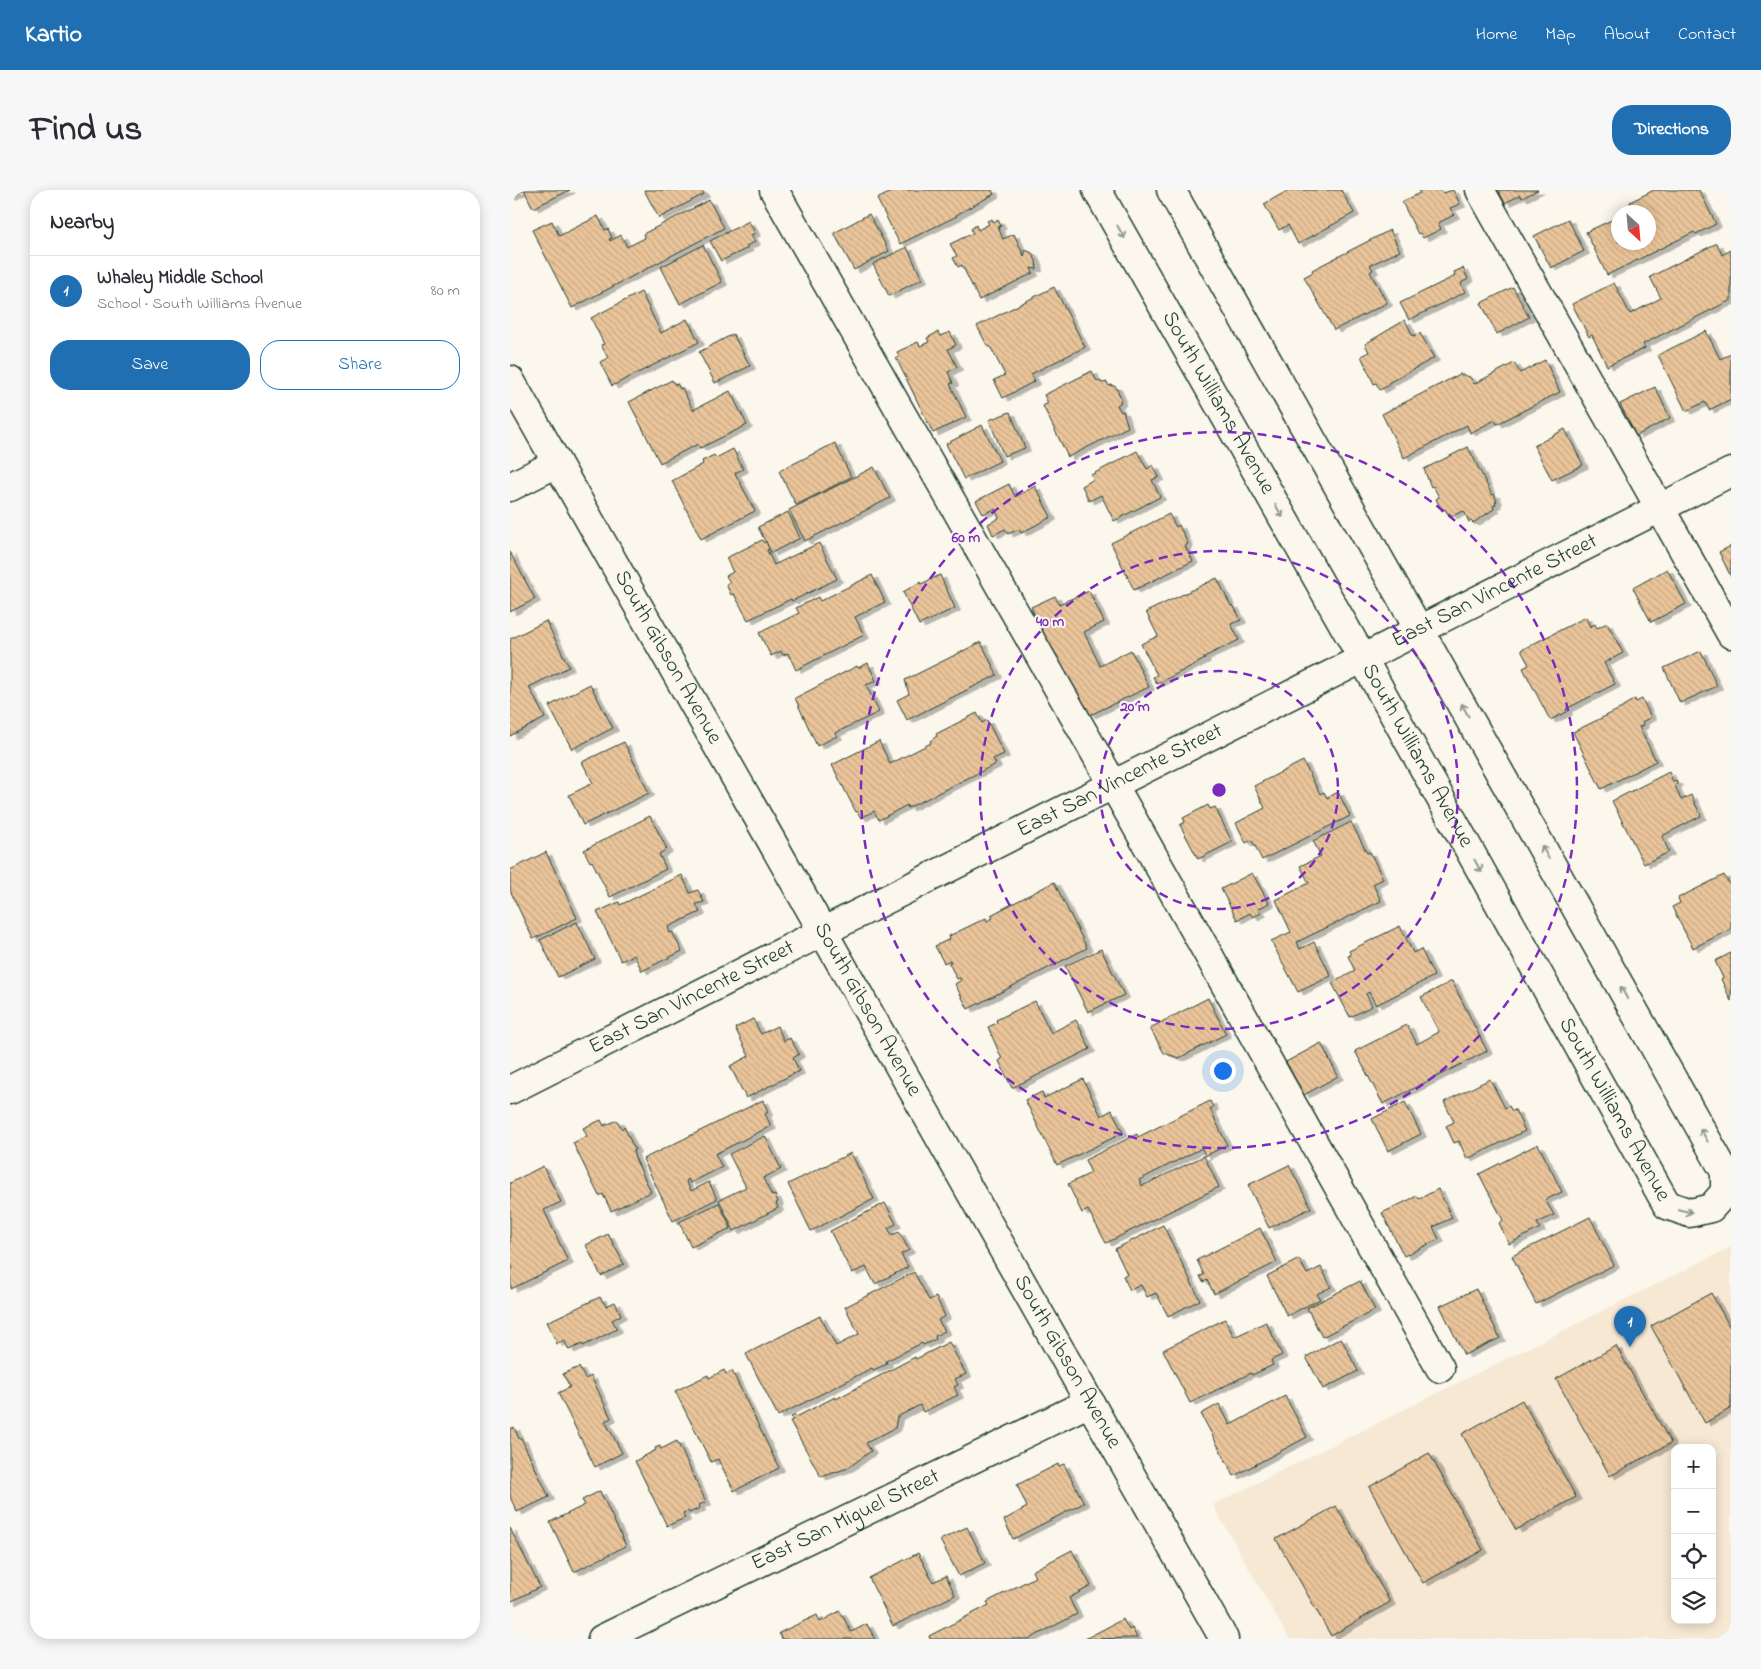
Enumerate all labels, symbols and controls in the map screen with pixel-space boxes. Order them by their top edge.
text: Kartio [25,18,82,53]
text: Home [1476,22,1517,48]
text: Map [1545,22,1576,48]
text: About [1604,22,1650,48]
text: Contact [1678,22,1736,48]
text: Find us [30,105,142,156]
button: Directions [1612,105,1731,155]
north arrow [1611,205,1656,250]
text: Nearby [50,208,114,238]
one-way arrow [1116,225,1126,240]
text: Whaley Middle School [97,265,263,292]
text: 1 [63,279,69,303]
text: 80 m [431,279,460,303]
text: School · South Williams Avenue [97,292,302,316]
street label: South Williams Avenue [1153,305,1283,501]
button: Save [50,340,250,390]
button: Share [260,340,460,390]
one-way arrow [1274,503,1284,518]
street label: East San Vincente Street [1387,526,1604,657]
text: 60 m [951,527,981,549]
street label: South Gibson Avenue [605,564,730,751]
text: 40 m [1035,611,1064,633]
street label: South Williams Avenue [1353,658,1481,854]
text: 20 m [1119,696,1150,718]
one-way arrow [1460,703,1469,718]
street label: East San Vincente Street [1012,715,1229,847]
centre of rings [1210,781,1228,799]
one-way arrow [1539,845,1549,859]
one-way arrow [1473,859,1483,874]
street label: South Gibson Avenue [805,917,929,1103]
street label: East San Vincente Street [584,932,801,1063]
one-way arrow [1619,987,1629,1001]
street label: South Williams Avenue [1550,1012,1678,1208]
your location [1210,1058,1236,1084]
one-way arrow [1699,1127,1709,1142]
one-way arrow [1677,1207,1693,1216]
street label: South Gibson Avenue [1005,1269,1129,1455]
pin: 1 [1614,1306,1646,1347]
map controls [1671,1444,1716,1624]
button: + [1671,1444,1716,1489]
street label: East San Miguel Street [746,1461,946,1580]
button: − [1671,1489,1716,1534]
button: locate [1671,1534,1716,1579]
button: layers [1671,1579,1716,1624]

